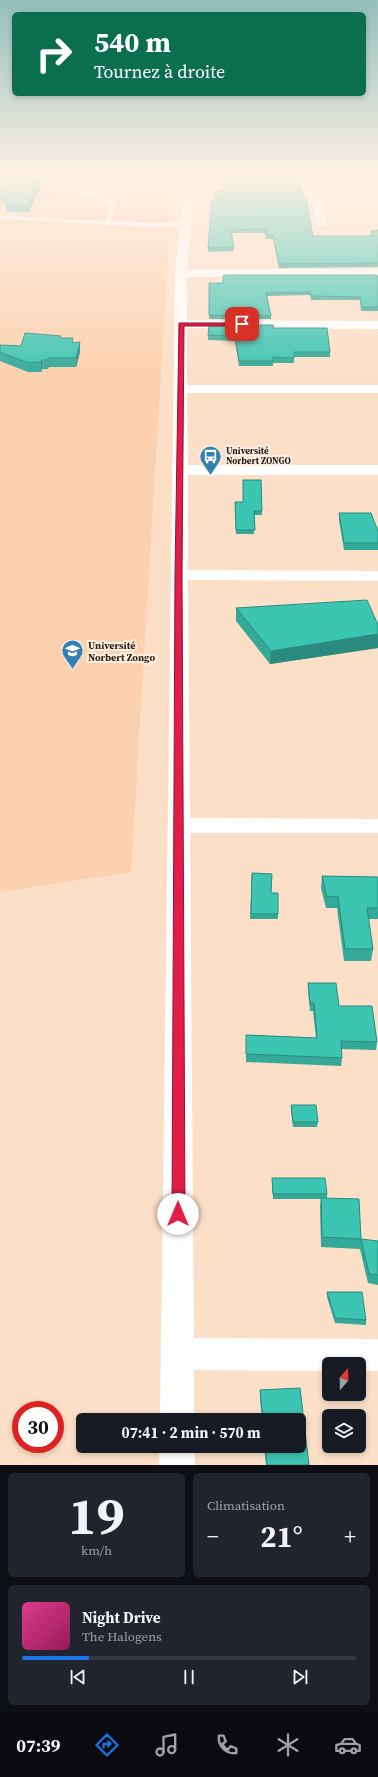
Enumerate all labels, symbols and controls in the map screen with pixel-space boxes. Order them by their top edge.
text: 540 m [94,23,171,61]
icon: right [28,28,80,80]
text: Tournez à droite [94,59,225,84]
pin [225,307,259,341]
icon: arrive [231,313,253,335]
bus stop icon: Université Norbert ZONGO [197,443,223,476]
place label: Université Norbert ZONGO [226,445,292,467]
school or university icon: Université Norbert Zongo [59,638,85,671]
place label: Université Norbert Zongo [88,639,155,664]
position arrow [157,1193,199,1235]
north arrow [322,1357,366,1401]
map controls [322,1357,366,1453]
speed limit sign: 30 [12,1401,64,1453]
button: layers [322,1409,366,1453]
text: 07:41 · 2 min · 570 m [122,1422,261,1443]
text: 19 [68,1480,125,1551]
text: Climatisation [207,1497,285,1514]
text: 21° [260,1516,303,1557]
text: − [207,1521,219,1551]
text: + [344,1521,356,1551]
text: km/h [81,1542,112,1559]
text: Night Drive [82,1607,161,1628]
text: The Halogens [82,1628,162,1645]
icon: previous [67,1666,89,1688]
icon: pause [178,1666,200,1688]
icon: next [289,1666,311,1688]
icon: directions [93,1731,121,1759]
icon: music [153,1731,181,1759]
icon: phone [213,1731,241,1759]
icon: climate [274,1731,302,1759]
icon: car [334,1731,362,1759]
text: 07:39 [16,1733,61,1758]

